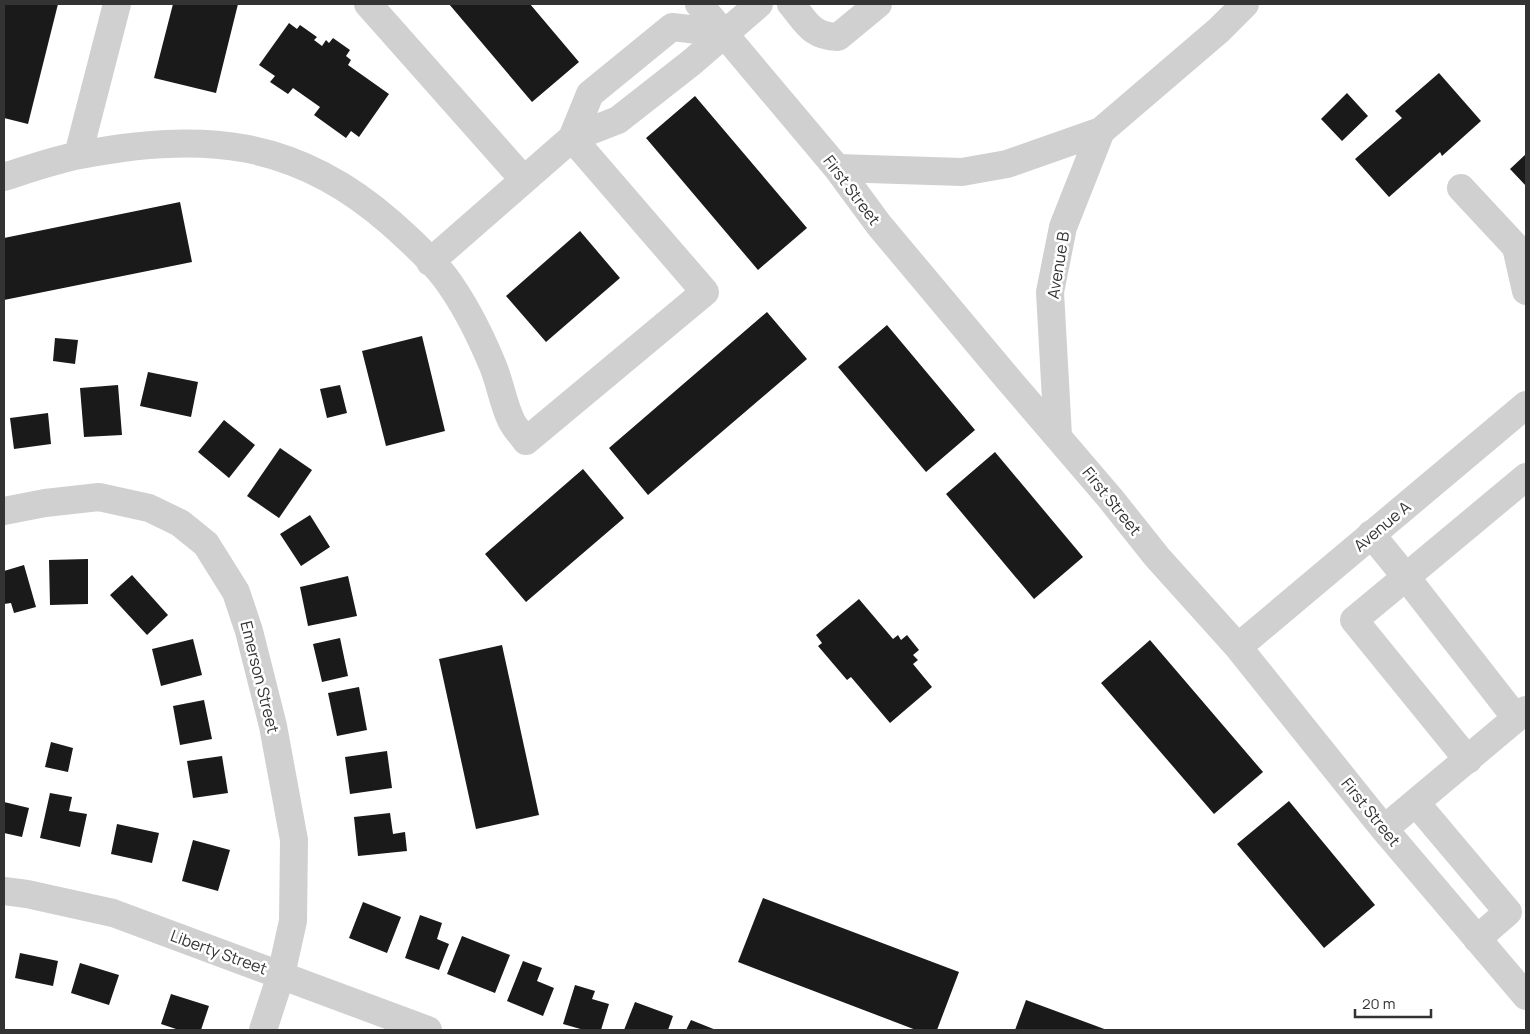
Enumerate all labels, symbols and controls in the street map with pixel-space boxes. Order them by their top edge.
street label: First Street [818,151,886,229]
street label: Avenue B [1042,230,1074,300]
street label: First Street [1078,462,1146,540]
street label: Avenue A [1349,496,1415,556]
street label: Emerson Street [235,619,285,735]
street label: First Street [1337,773,1405,851]
street label: Liberty Street [168,924,270,980]
scale bar [1355,986,1431,1018]
text: 20 m [1362,993,1395,1014]

